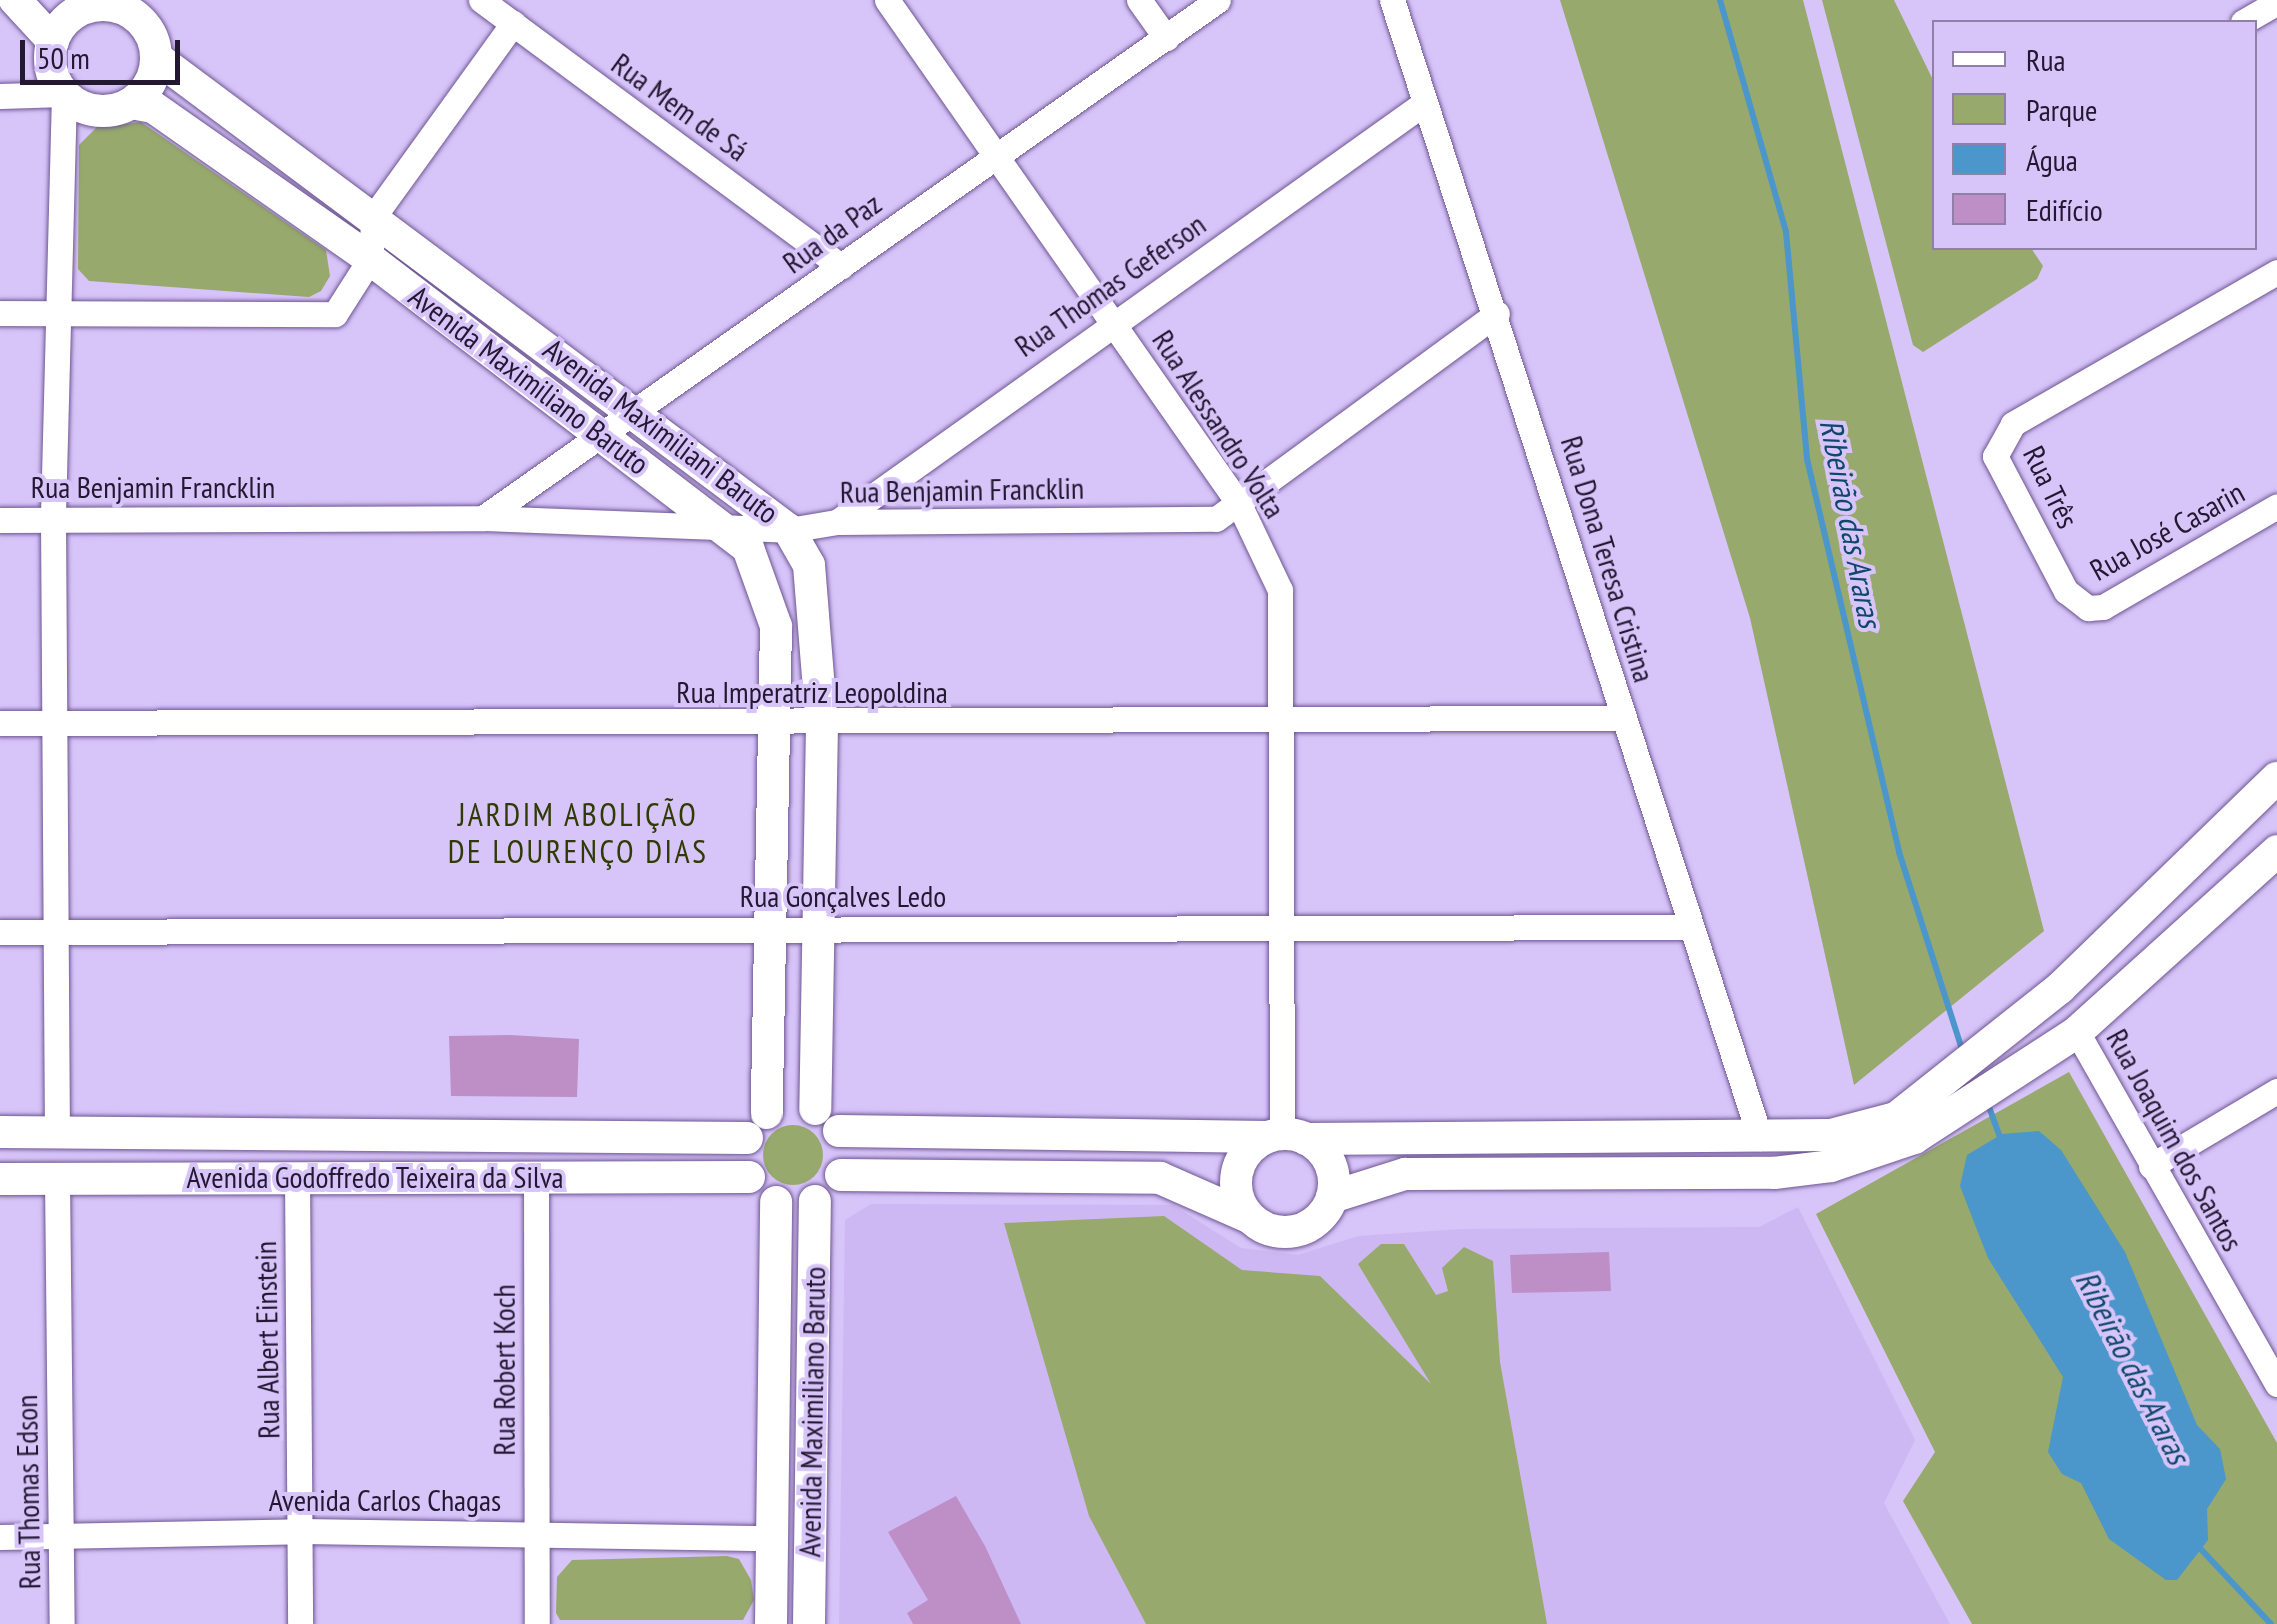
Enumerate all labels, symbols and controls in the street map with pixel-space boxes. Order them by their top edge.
scale bar [25,20,185,82]
legend [1932,20,2257,250]
text: 50 m [37,38,90,77]
text: Rua [2026,40,2065,79]
street label: Rua Mem de Sá [605,45,755,169]
text: Parque [2026,90,2097,129]
text: Água [2026,140,2078,179]
street label: Rua da Paz [776,185,888,281]
text: Edifício [2026,190,2103,229]
street label: Rua Thomas Geferson [1008,206,1212,364]
street label: Avenida Maximiliano Baruto [402,278,656,482]
street label: Rua Alessandro Volta [1145,323,1293,525]
street label: Avenida Maximiliani Baruto [537,331,785,531]
water label: Ribeirão das Araras [1812,415,1890,631]
street label: Rua Dona Teresa Cristina [1553,431,1663,687]
street label: Rua Três [2016,440,2086,534]
street label: Rua Benjamin Francklin [31,469,275,505]
street label: Rua Benjamin Francklin [840,470,1084,510]
street label: Rua José Casarin [2084,474,2250,588]
street label: Rua Imperatriz Leopoldina [676,674,948,710]
district label: JARDIM ABOLIÇÃO DE LOURENÇO DIAS [448,796,708,871]
street label: Rua Gonçalves Ledo [740,878,946,914]
street label: Rua Joaquim dos Santos [2099,1023,2251,1257]
street label: Avenida Godoffredo Teixeira da Silva [186,1159,564,1195]
street label: Rua Albert Einstein [247,1240,287,1440]
water label: Ribeirão das Araras [2068,1264,2198,1470]
street label: Avenida Maximiliano Baruto [791,1266,833,1558]
street label: Rua Robert Koch [486,1284,522,1456]
street label: Rua Thomas Edson [8,1394,48,1590]
street label: Avenida Carlos Chagas [269,1482,501,1518]

